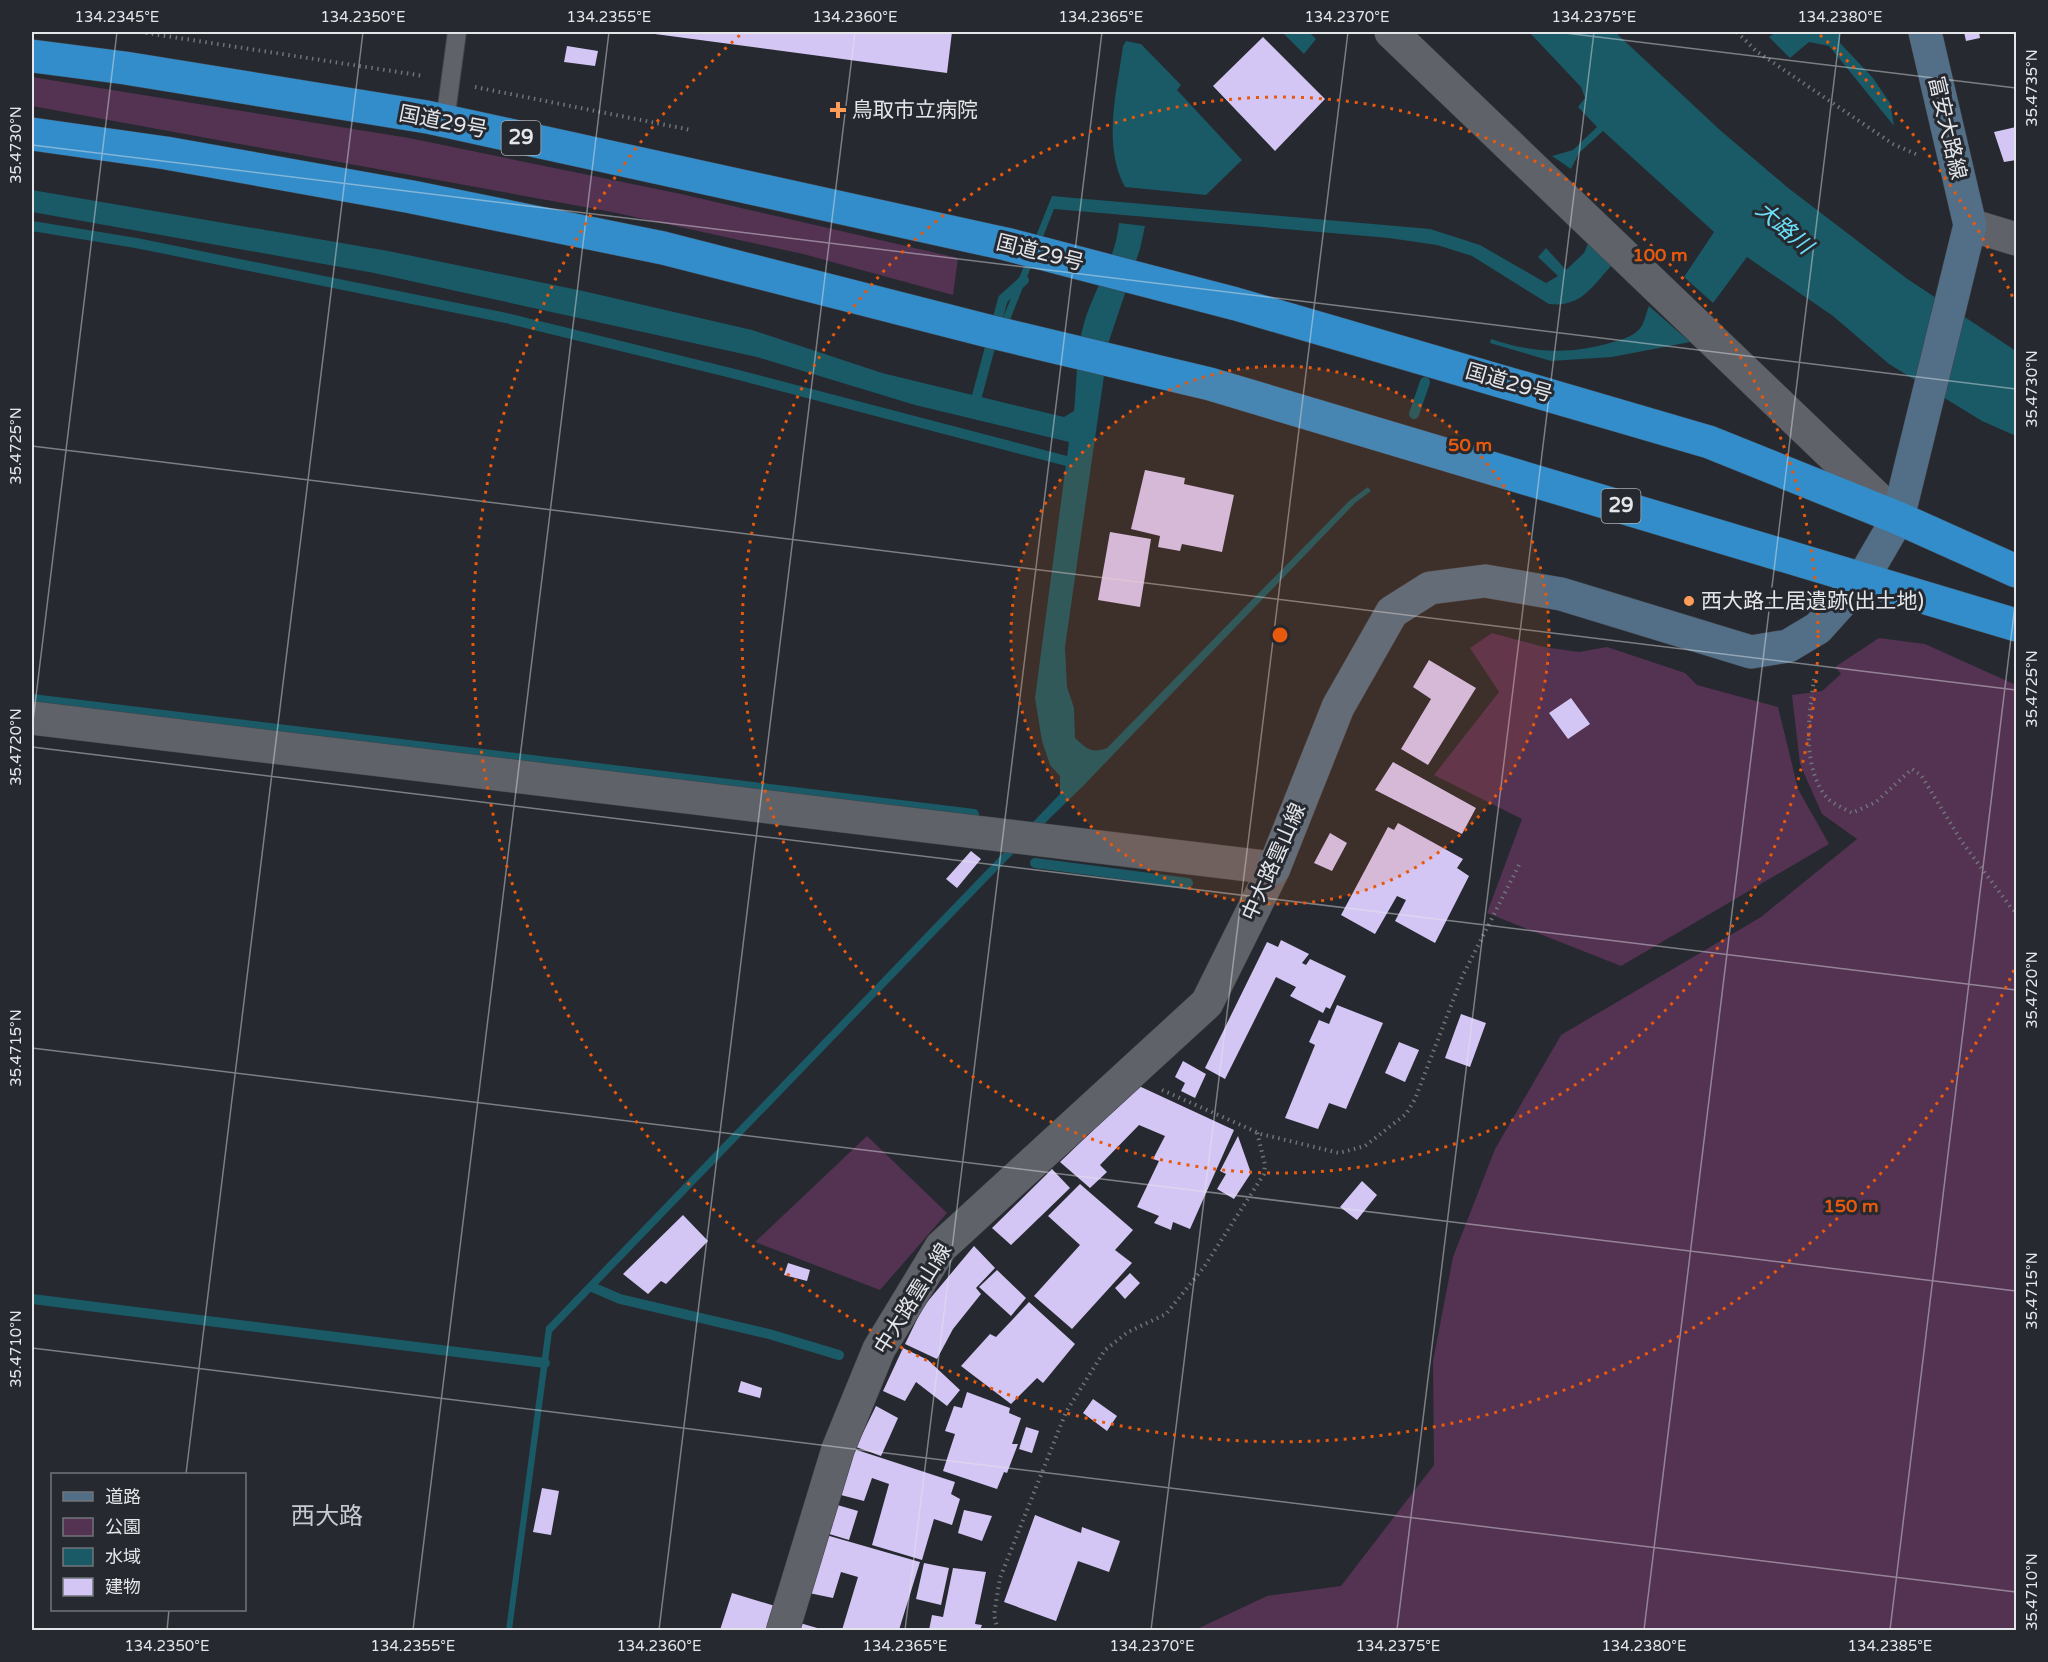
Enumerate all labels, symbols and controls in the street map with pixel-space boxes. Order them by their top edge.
text: 134.2345°E [75,8,159,26]
text: 134.2350°E [320,8,406,26]
text: 134.2355°E [567,8,651,26]
text: 134.2360°E [812,8,898,26]
text: 134.2365°E [1059,8,1143,26]
text: 134.2370°E [1304,8,1390,26]
text: 134.2375°E [1552,8,1636,26]
text: 134.2380°E [1797,8,1883,26]
text: 35.4735°N [2023,49,2041,127]
street label: 富安大路線 [1923,74,1971,182]
place label: 鳥取市立病院 [852,98,978,123]
street label: 国道29号 [397,101,489,143]
marker: 鳥取市立病院 [829,101,847,119]
text: 35.4730°N [7,106,25,184]
road number: 29 [502,121,540,155]
water label: 大路川 [1751,197,1819,261]
street label: 国道29号 [994,230,1086,276]
text: 100 m [1632,244,1688,266]
text: 35.4730°N [2023,350,2041,428]
street label: 国道29号 [1463,359,1555,407]
text: 35.4725°N [7,407,25,485]
text: 50 m [1448,434,1492,456]
road number: 29 [1602,489,1640,523]
place label: 西大路土居遺跡(出土地) [1701,589,1924,614]
marker: 西大路土居遺跡(出土地) [1682,594,1696,608]
centre of rings [1270,625,1290,645]
text: 35.4725°N [2023,650,2041,728]
text: 35.4720°N [7,708,25,786]
street label: 中大路雲山線 [1237,799,1311,925]
text: 35.4720°N [2023,951,2041,1029]
text: 35.4715°N [7,1009,25,1087]
text: 150 m [1823,1195,1879,1217]
street label: 中大路雲山線 [869,1239,957,1359]
text: 35.4715°N [2023,1252,2041,1330]
text: 35.4710°N [7,1310,25,1388]
legend [51,1473,246,1611]
text: 道路 [105,1486,141,1508]
district label: 西大路 [291,1502,363,1531]
text: 公園 [105,1516,141,1538]
text: 水域 [105,1546,141,1568]
text: 35.4710°N [2023,1553,2041,1631]
text: 建物 [105,1576,141,1598]
text: 134.2350°E [124,1637,210,1655]
text: 134.2355°E [371,1637,455,1655]
text: 134.2360°E [616,1637,702,1655]
text: 134.2365°E [863,1637,947,1655]
text: 134.2370°E [1109,1637,1195,1655]
text: 134.2375°E [1356,1637,1440,1655]
text: 134.2380°E [1601,1637,1687,1655]
text: 134.2385°E [1848,1637,1932,1655]

